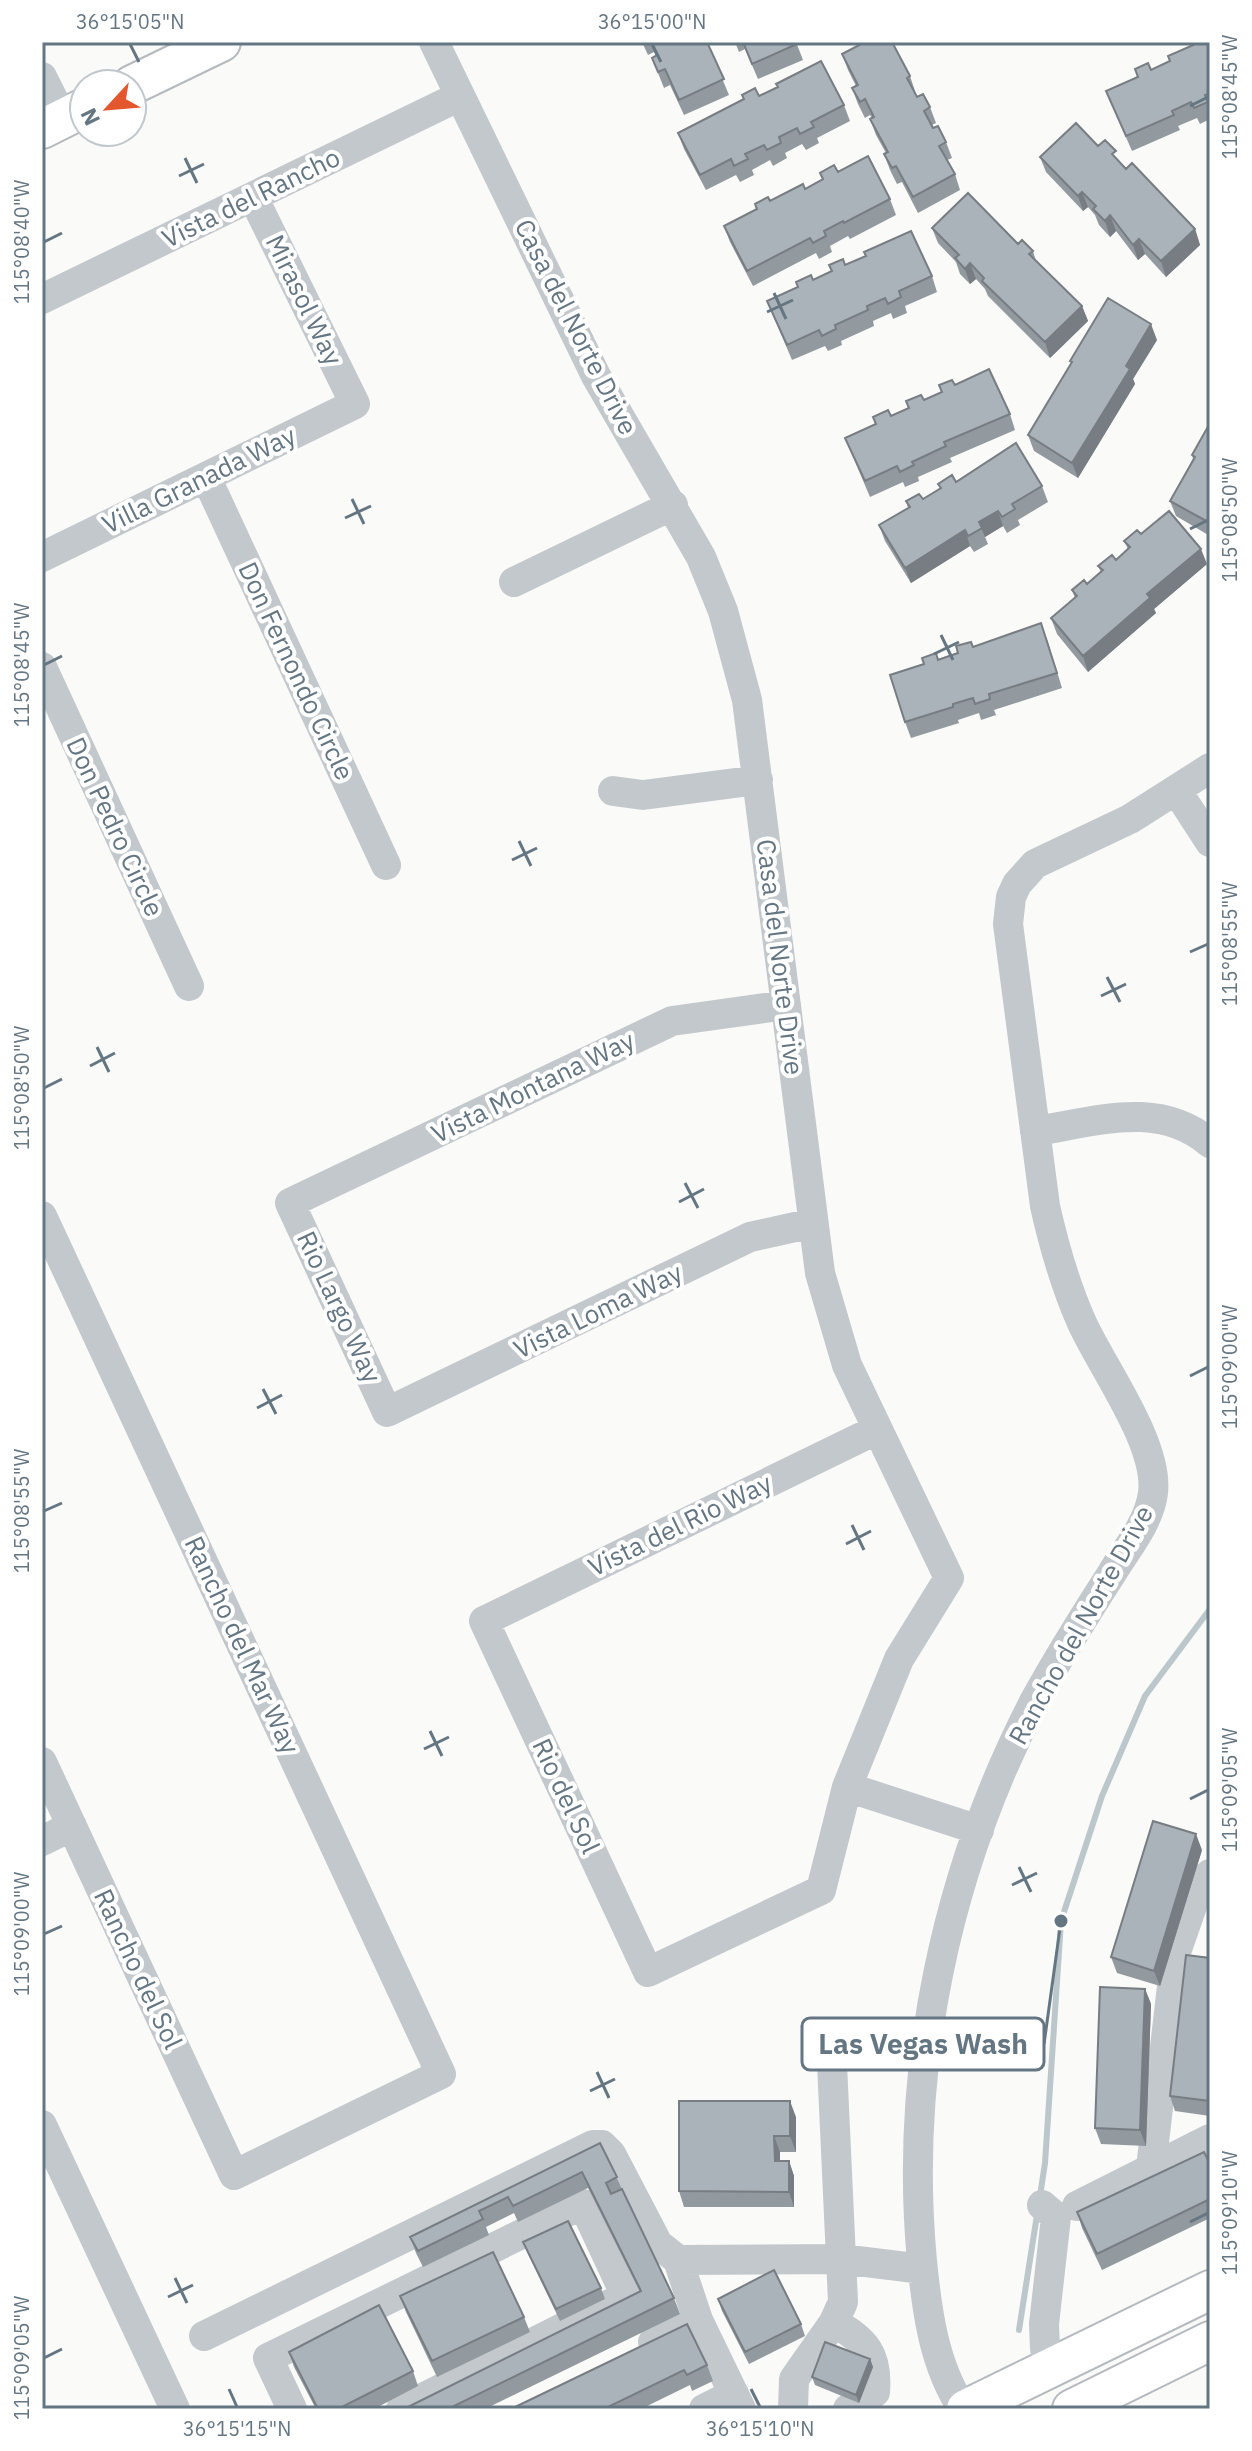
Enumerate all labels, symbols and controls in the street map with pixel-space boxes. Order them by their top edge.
text: 36°15'05"N [76,8,184,35]
text: 36°15'00"N [598,8,706,35]
text: 115°08'45"W [1216,34,1243,159]
north arrow [68,68,148,148]
text: N [73,103,106,131]
street label: Vista del Rancho [156,139,345,255]
text: 115°08'40"W [8,179,35,304]
street label: Casa del Norte Drive [508,213,646,440]
street label: Mirasol Way [259,229,351,370]
street label: Villa Granada Way [96,418,301,541]
text: 115°08'50"W [1216,457,1243,582]
street label: Don Fernondo Circle [231,556,362,785]
text: 115°08'45"W [8,602,35,727]
street label: Don Pedro Circle [59,731,172,922]
street label: Casa del Norte Drive [750,837,812,1077]
text: 115°08'55"W [1216,881,1243,1006]
street label: Vista Montana Way [425,1022,640,1150]
text: 115°08'50"W [8,1025,35,1150]
street label: Rio Largo Way [290,1225,390,1388]
street label: Vista Loma Way [508,1255,688,1366]
text: 115°09'00"W [1216,1304,1243,1429]
text: 115°08'55"W [8,1448,35,1573]
street label: Vista del Rio Way [582,1465,777,1583]
street label: Rancho del Norte Drive [1000,1499,1160,1750]
street label: Rancho del Mar Way [178,1530,308,1759]
text: 115°09'05"W [1216,1727,1243,1852]
street label: Rio del Sol [525,1733,608,1859]
text: 115°09'00"W [8,1871,35,1996]
street label: Rancho del Sol [87,1883,191,2054]
callout: Las Vegas Wash [802,2018,1044,2070]
text: Las Vegas Wash [818,2025,1028,2062]
text: 115°09'10"W [1216,2150,1243,2275]
text: 115°09'05"W [8,2295,35,2420]
text: 36°15'15"N [183,2415,291,2442]
text: 36°15'10"N [706,2415,814,2442]

